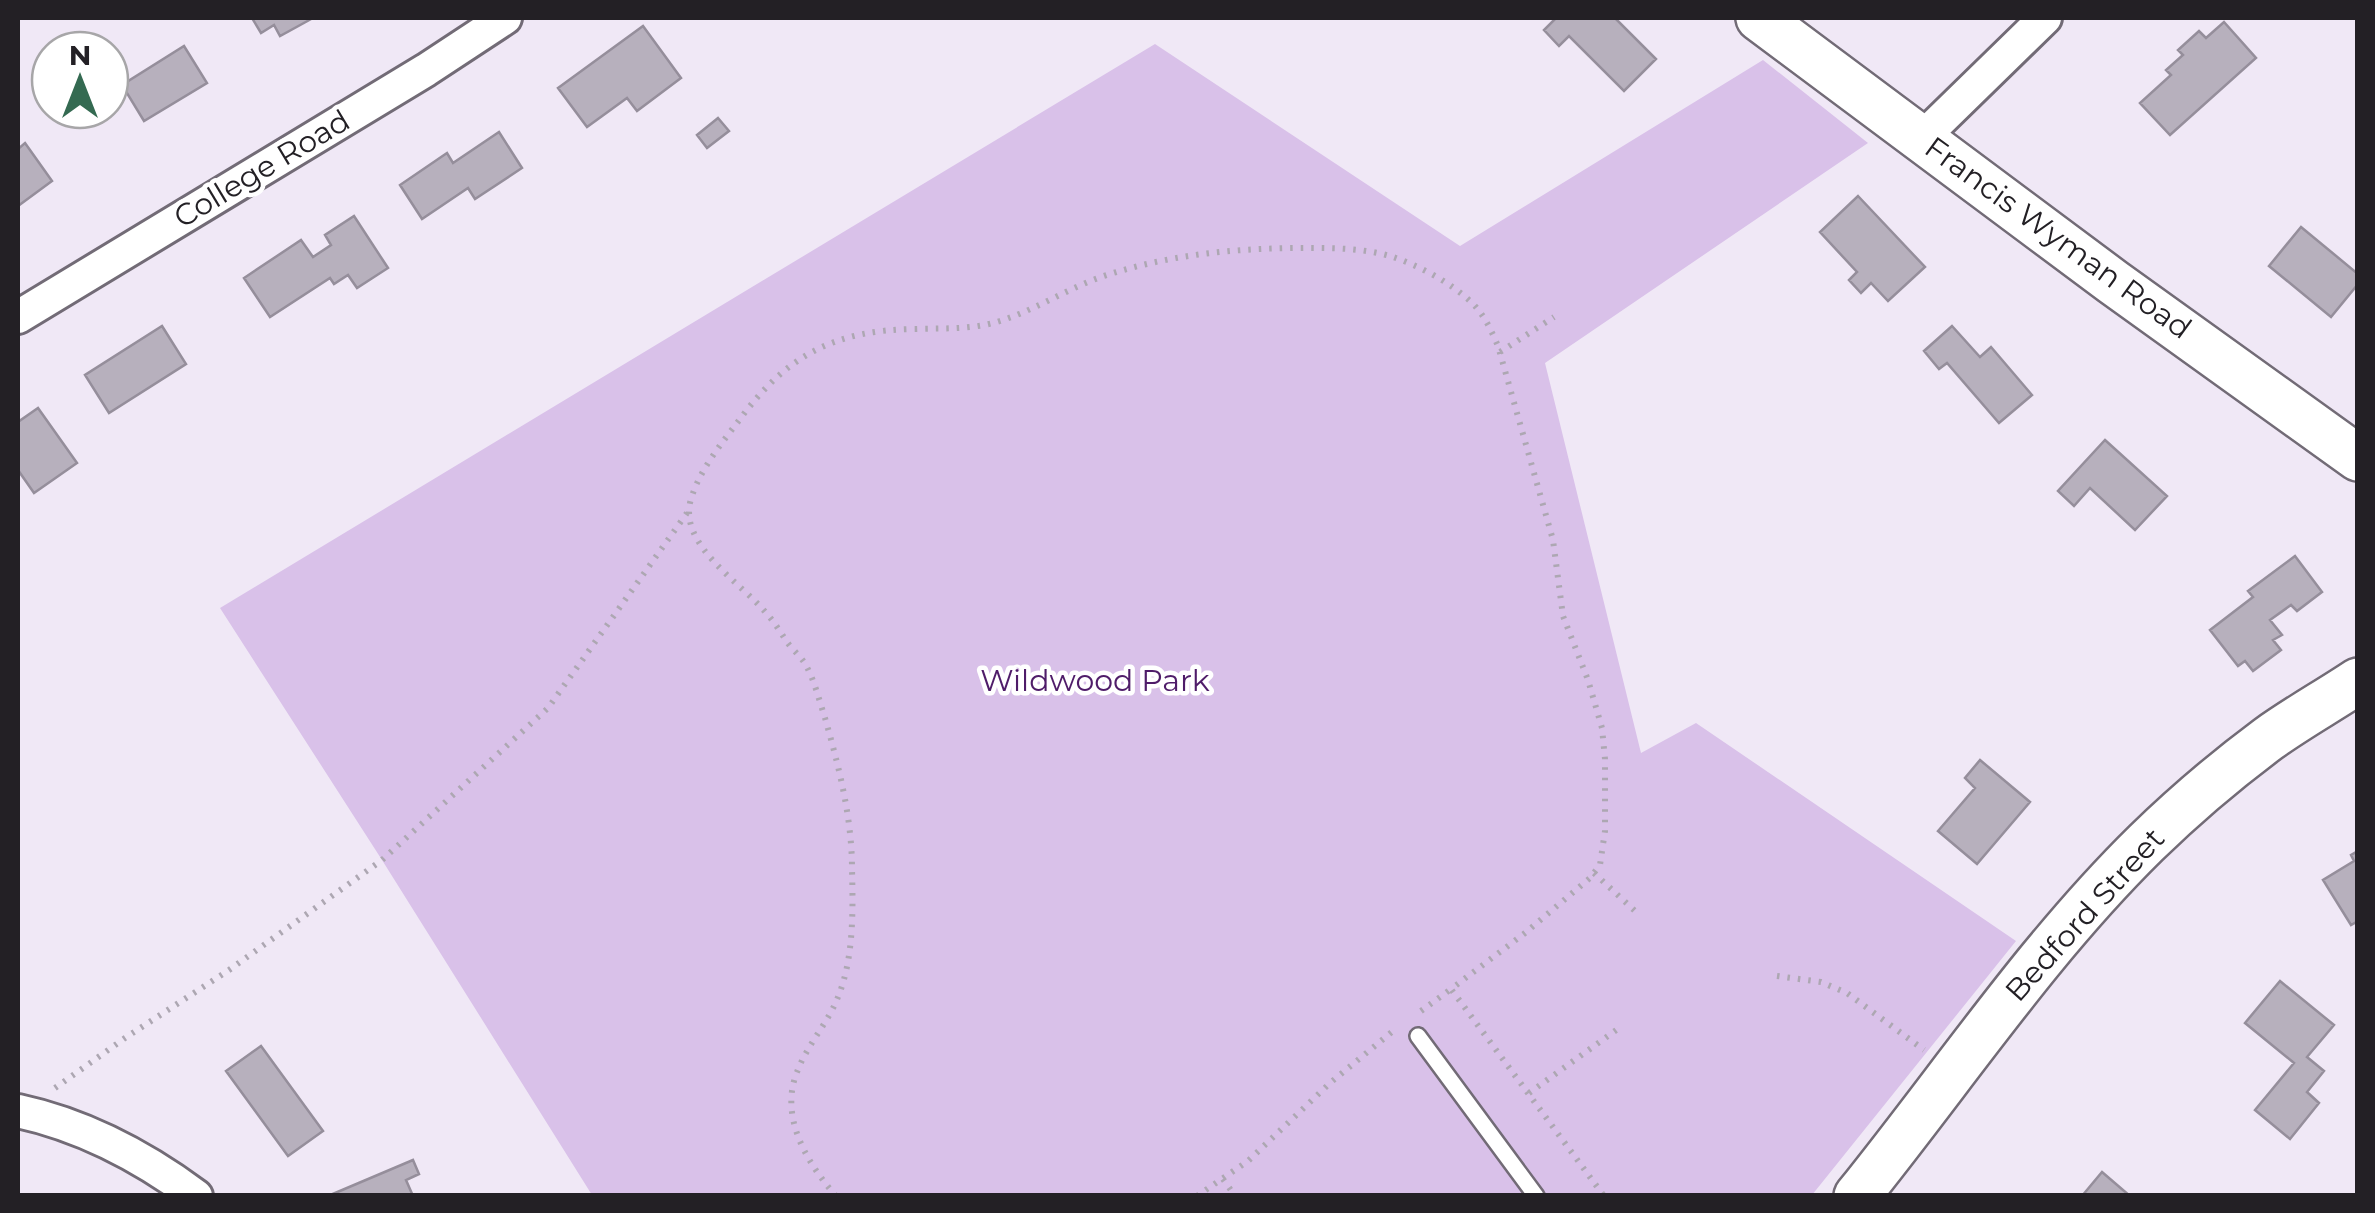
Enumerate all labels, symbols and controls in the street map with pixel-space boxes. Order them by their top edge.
north arrow [30,30,130,130]
text: N [69,38,91,72]
street label: College Road [167,102,356,236]
street label: Francis Wyman Road [1918,128,2199,347]
park label: Wildwood Park [980,662,1210,699]
street label: Bedford Street [1997,820,2172,1009]

